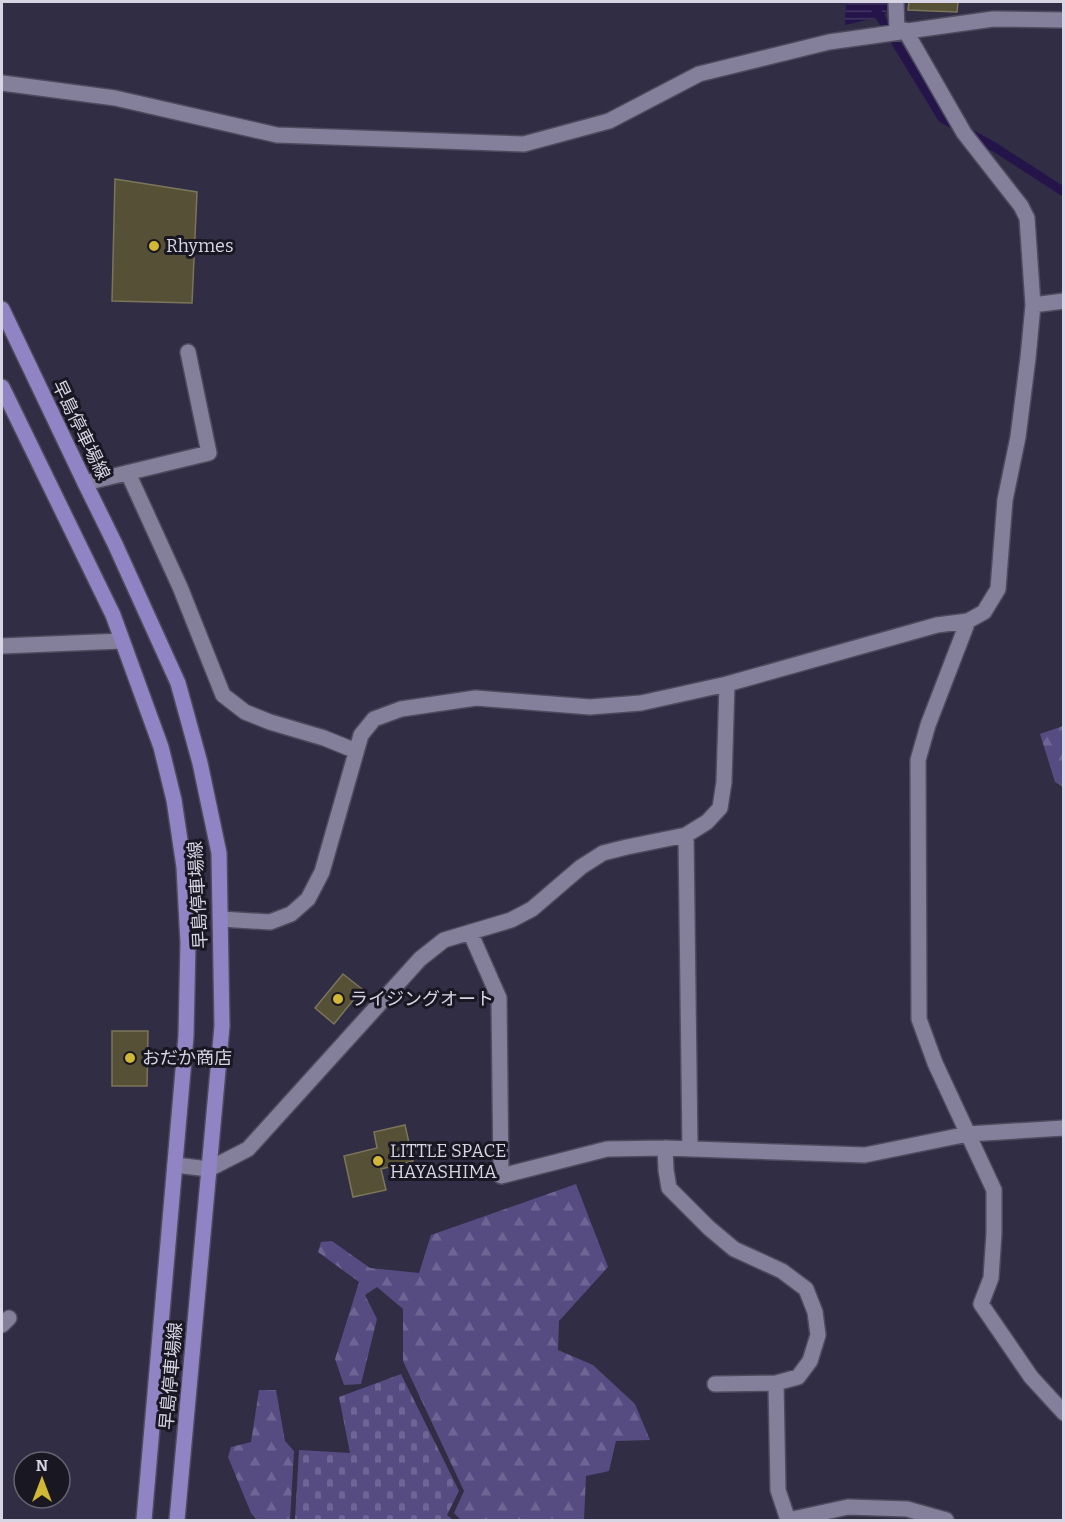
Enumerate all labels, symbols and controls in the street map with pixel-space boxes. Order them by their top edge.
place label: Rhymes [166,235,234,257]
marker: Rhymes [147,239,161,253]
street label: 早島停車場線 [47,377,115,483]
street label: 早島停車場線 [184,840,212,950]
place label: ライジングオート [350,988,494,1010]
marker: ライジングオート [331,992,345,1006]
place label: おだか商店 [142,1047,232,1069]
marker: おだか商店 [123,1051,137,1065]
place label: LITTLE SPACE HAYASHIMA [390,1140,506,1183]
marker: LITTLE SPACE HAYASHIMA [371,1154,385,1168]
street label: 早島停車場線 [155,1321,187,1431]
north arrow [12,1450,72,1510]
text: N [36,1456,48,1475]

